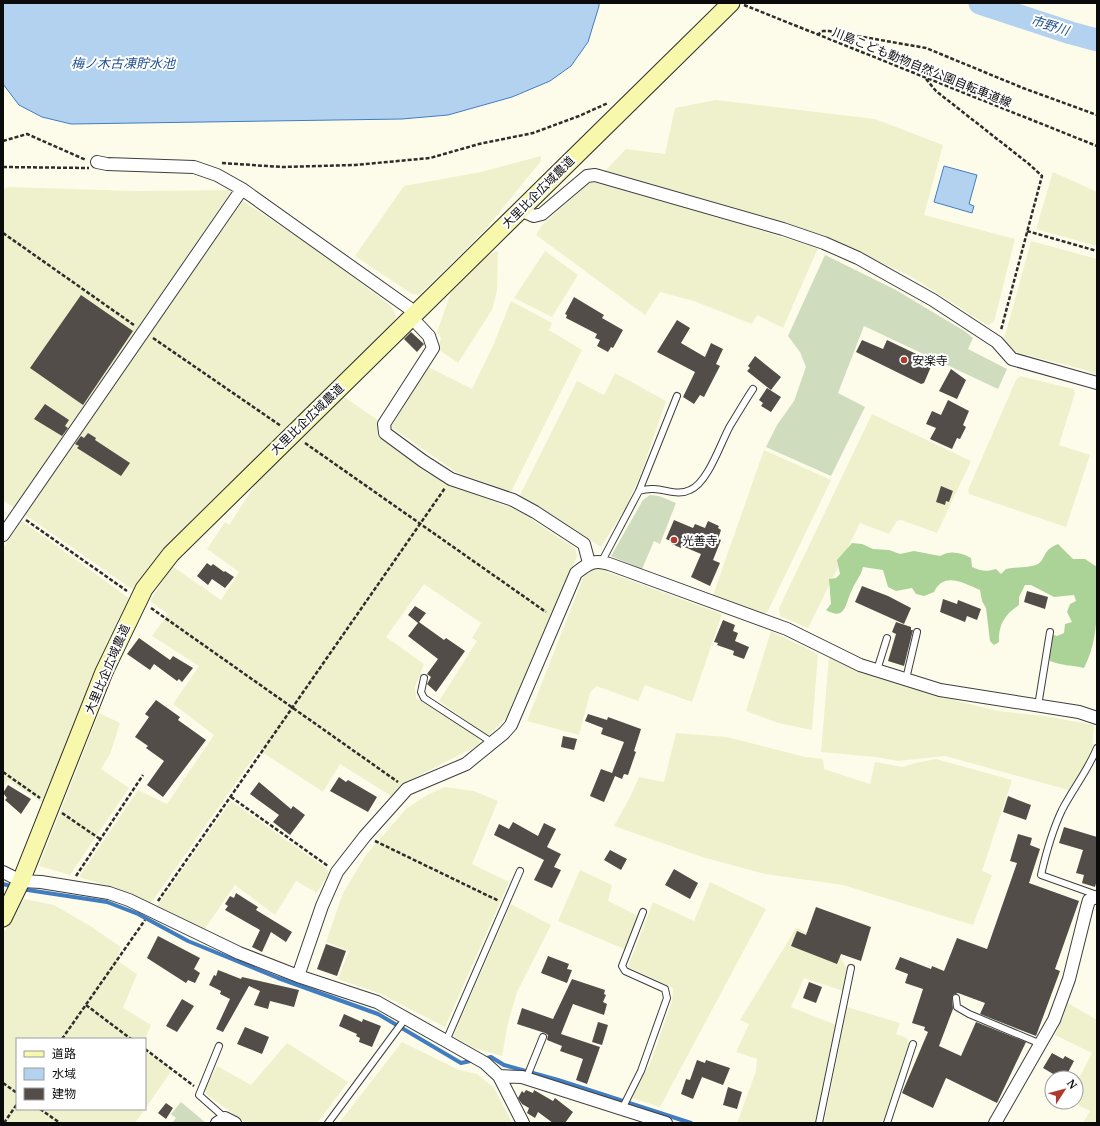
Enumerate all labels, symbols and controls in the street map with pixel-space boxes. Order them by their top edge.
water label: 市野川 [1029,11,1073,40]
street label: 川島こども動物自然公園自転車道線 [830,23,1014,111]
water label: 梅ノ木古凍貯水池 [71,54,177,72]
street label: 大里比企広域農道 [498,152,578,232]
place label: 安楽寺 [912,352,948,369]
marker: 安楽寺 [899,355,909,365]
street label: 大里比企広域農道 [267,380,347,458]
place label: 光善寺 [682,532,718,549]
marker: 光善寺 [669,535,679,545]
street label: 大里比企広域農道 [80,621,134,717]
legend [16,1038,146,1110]
text: 道路 [52,1045,76,1062]
text: 水域 [52,1065,76,1082]
north arrow [1044,1070,1084,1110]
text: N [1064,1076,1081,1092]
text: 建物 [52,1085,76,1102]

